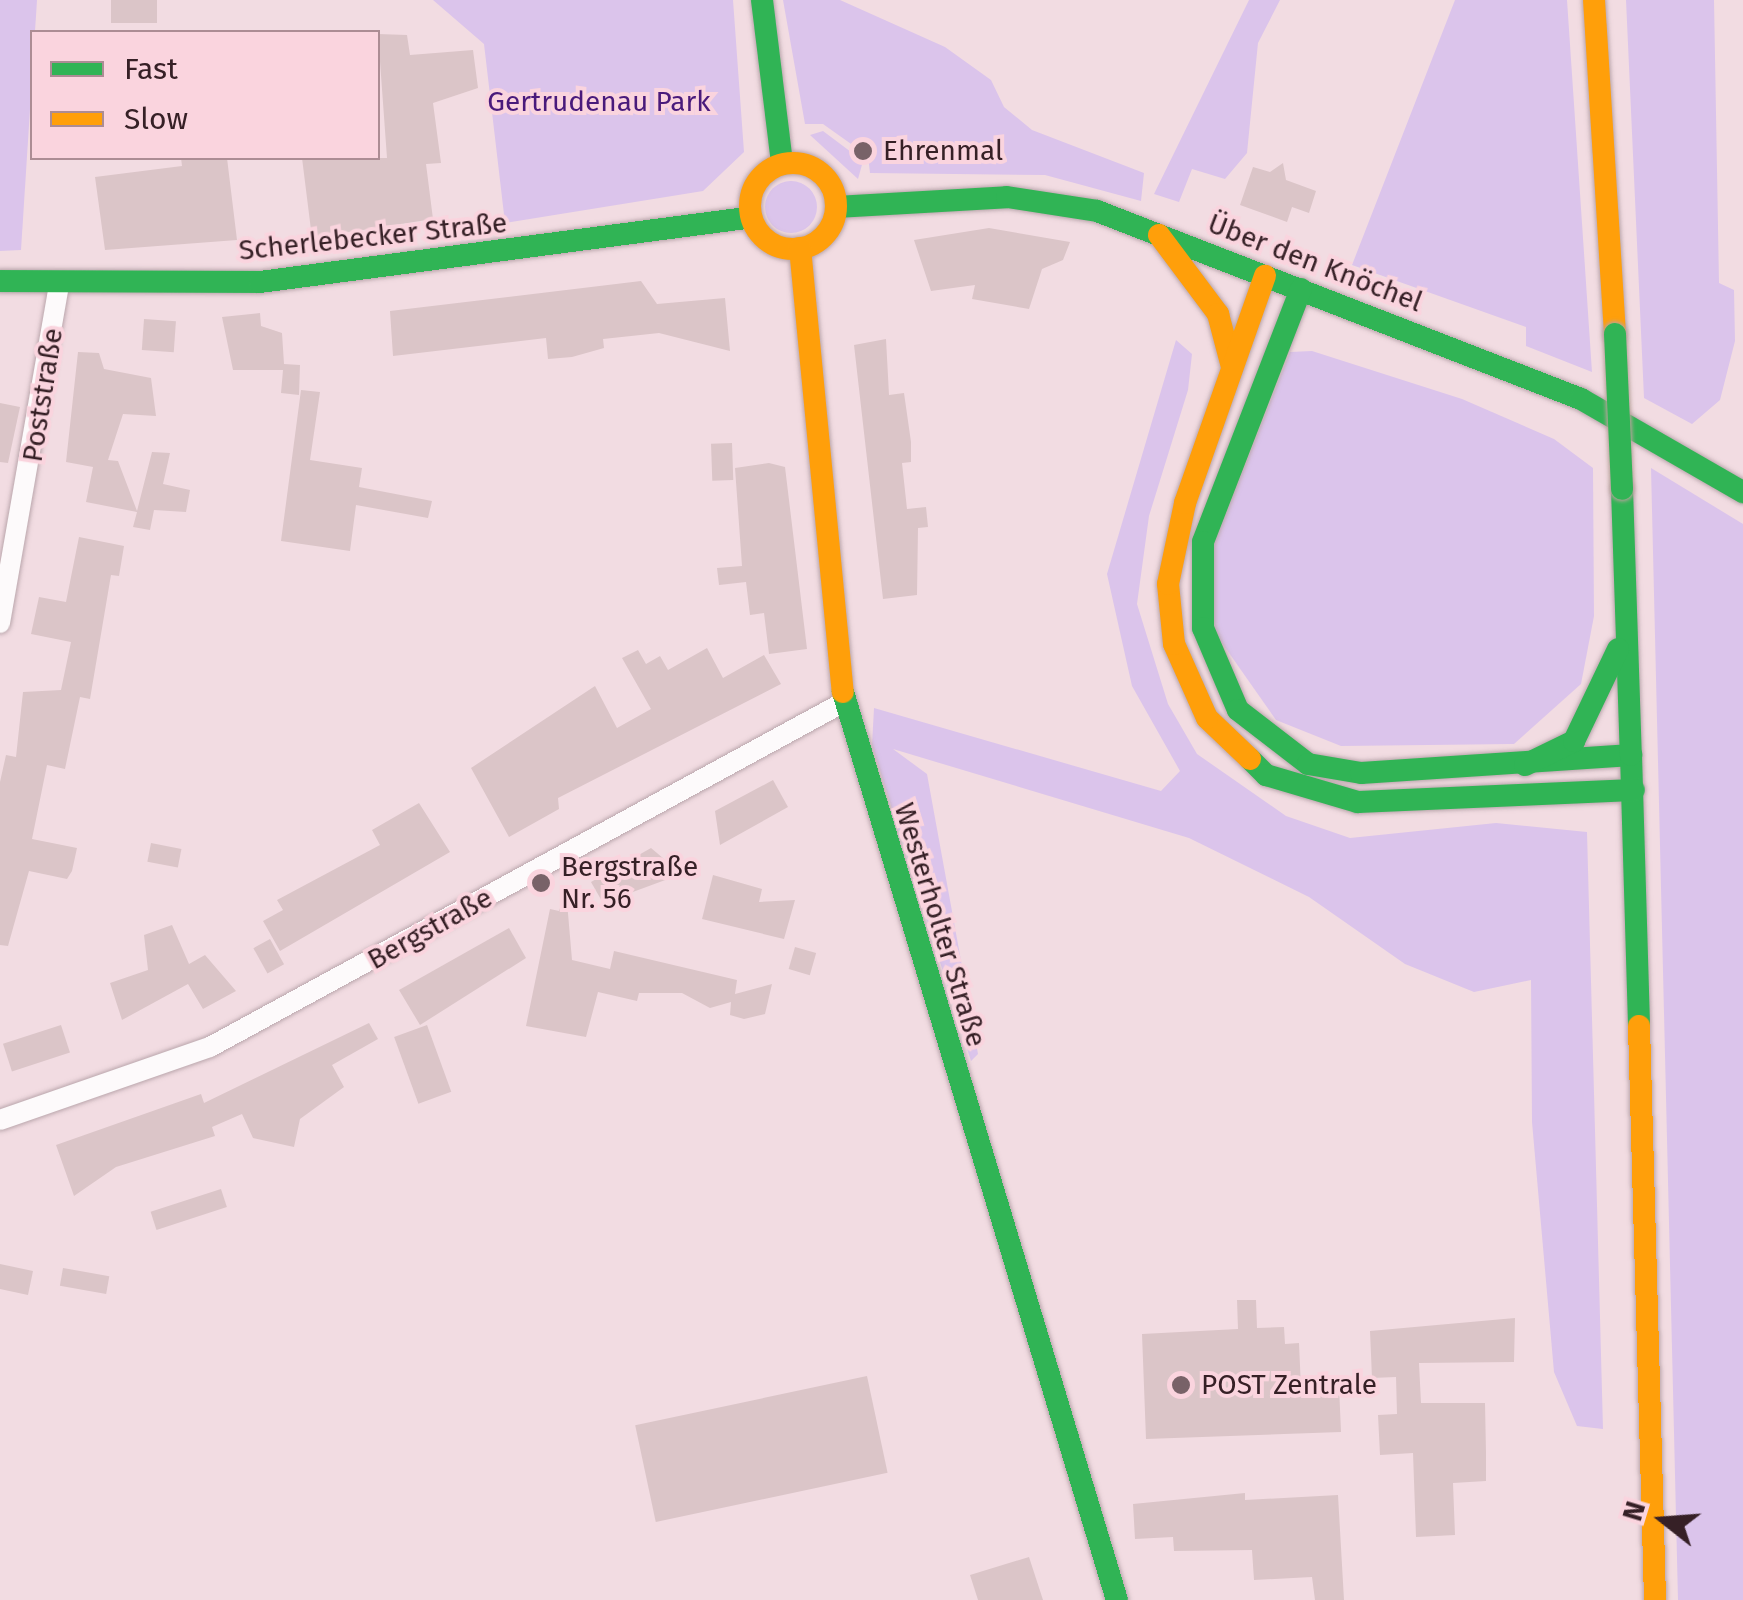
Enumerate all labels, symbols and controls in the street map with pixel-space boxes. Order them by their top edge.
legend [30,30,380,160]
text: Fast [124,51,178,87]
park label: Gertrudenau Park [487,85,711,119]
text: Slow [124,101,188,137]
place label: Ehrenmal [883,134,1003,168]
marker: Ehrenmal [852,140,874,162]
street label: Scherlebecker Straße [237,206,509,268]
street label: Über den Knöchel [1203,207,1427,319]
street label: Poststraße [16,326,70,464]
street label: Westerholter Straße [887,799,993,1051]
place label: Bergstraße Nr. 56 [561,850,698,916]
marker: Bergstraße Nr. 56 [530,872,552,894]
street label: Bergstraße [362,881,498,977]
place label: POST Zentrale [1201,1368,1377,1402]
marker: POST Zentrale [1170,1374,1192,1396]
north arrow [1613,1470,1713,1570]
text: N [1615,1497,1652,1525]

